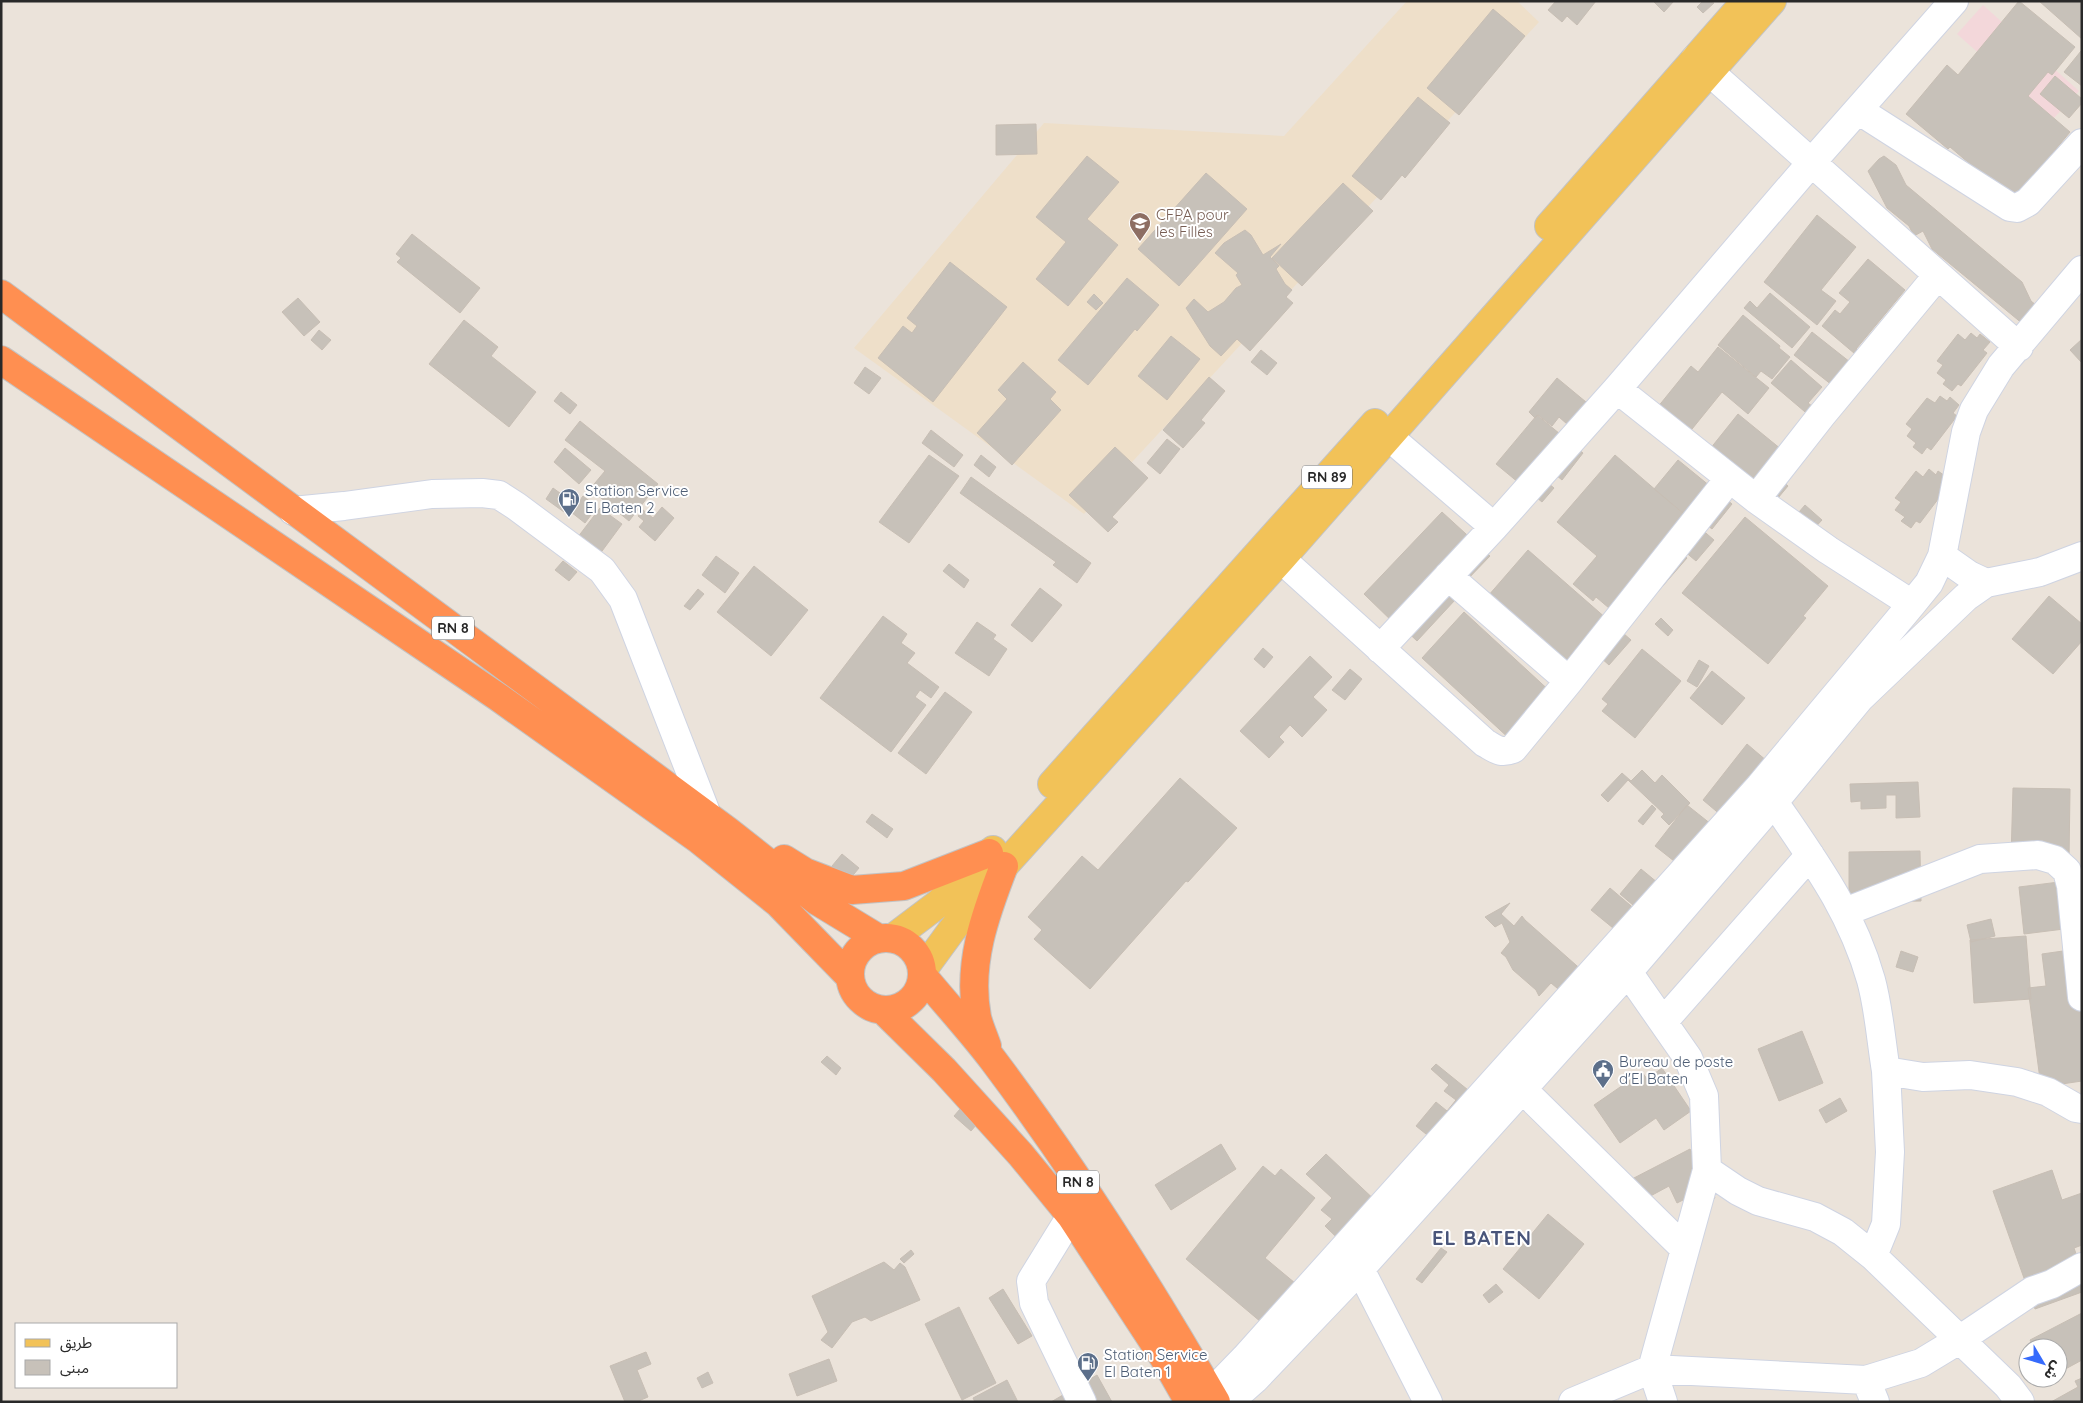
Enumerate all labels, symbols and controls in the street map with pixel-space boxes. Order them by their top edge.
place label: CFPA pour les Filles [1156,205,1229,241]
school or university icon: CFPA pour les Filles [1128,211,1152,242]
road number: RN 89 [1302,466,1352,488]
place label: Station Service El Baten 2 [585,481,689,517]
fuel station icon: Station Service El Baten 2 [557,487,581,518]
road number: RN 8 [432,616,474,640]
place label: Bureau de poste d'El Baten [1619,1052,1733,1088]
public building icon: Bureau de poste d'El Baten [1591,1058,1615,1089]
road number: RN 8 [1057,1170,1099,1194]
district label: EL BATEN [1432,1225,1532,1250]
legend [15,1323,178,1388]
text: طريق [60,1333,92,1353]
north arrow [2018,1338,2068,1388]
place label: Station Service El Baten 1 [1104,1345,1208,1381]
fuel station icon: Station Service El Baten 1 [1076,1351,1100,1382]
text: مبنى [60,1358,89,1377]
text: ش [2040,1358,2066,1384]

